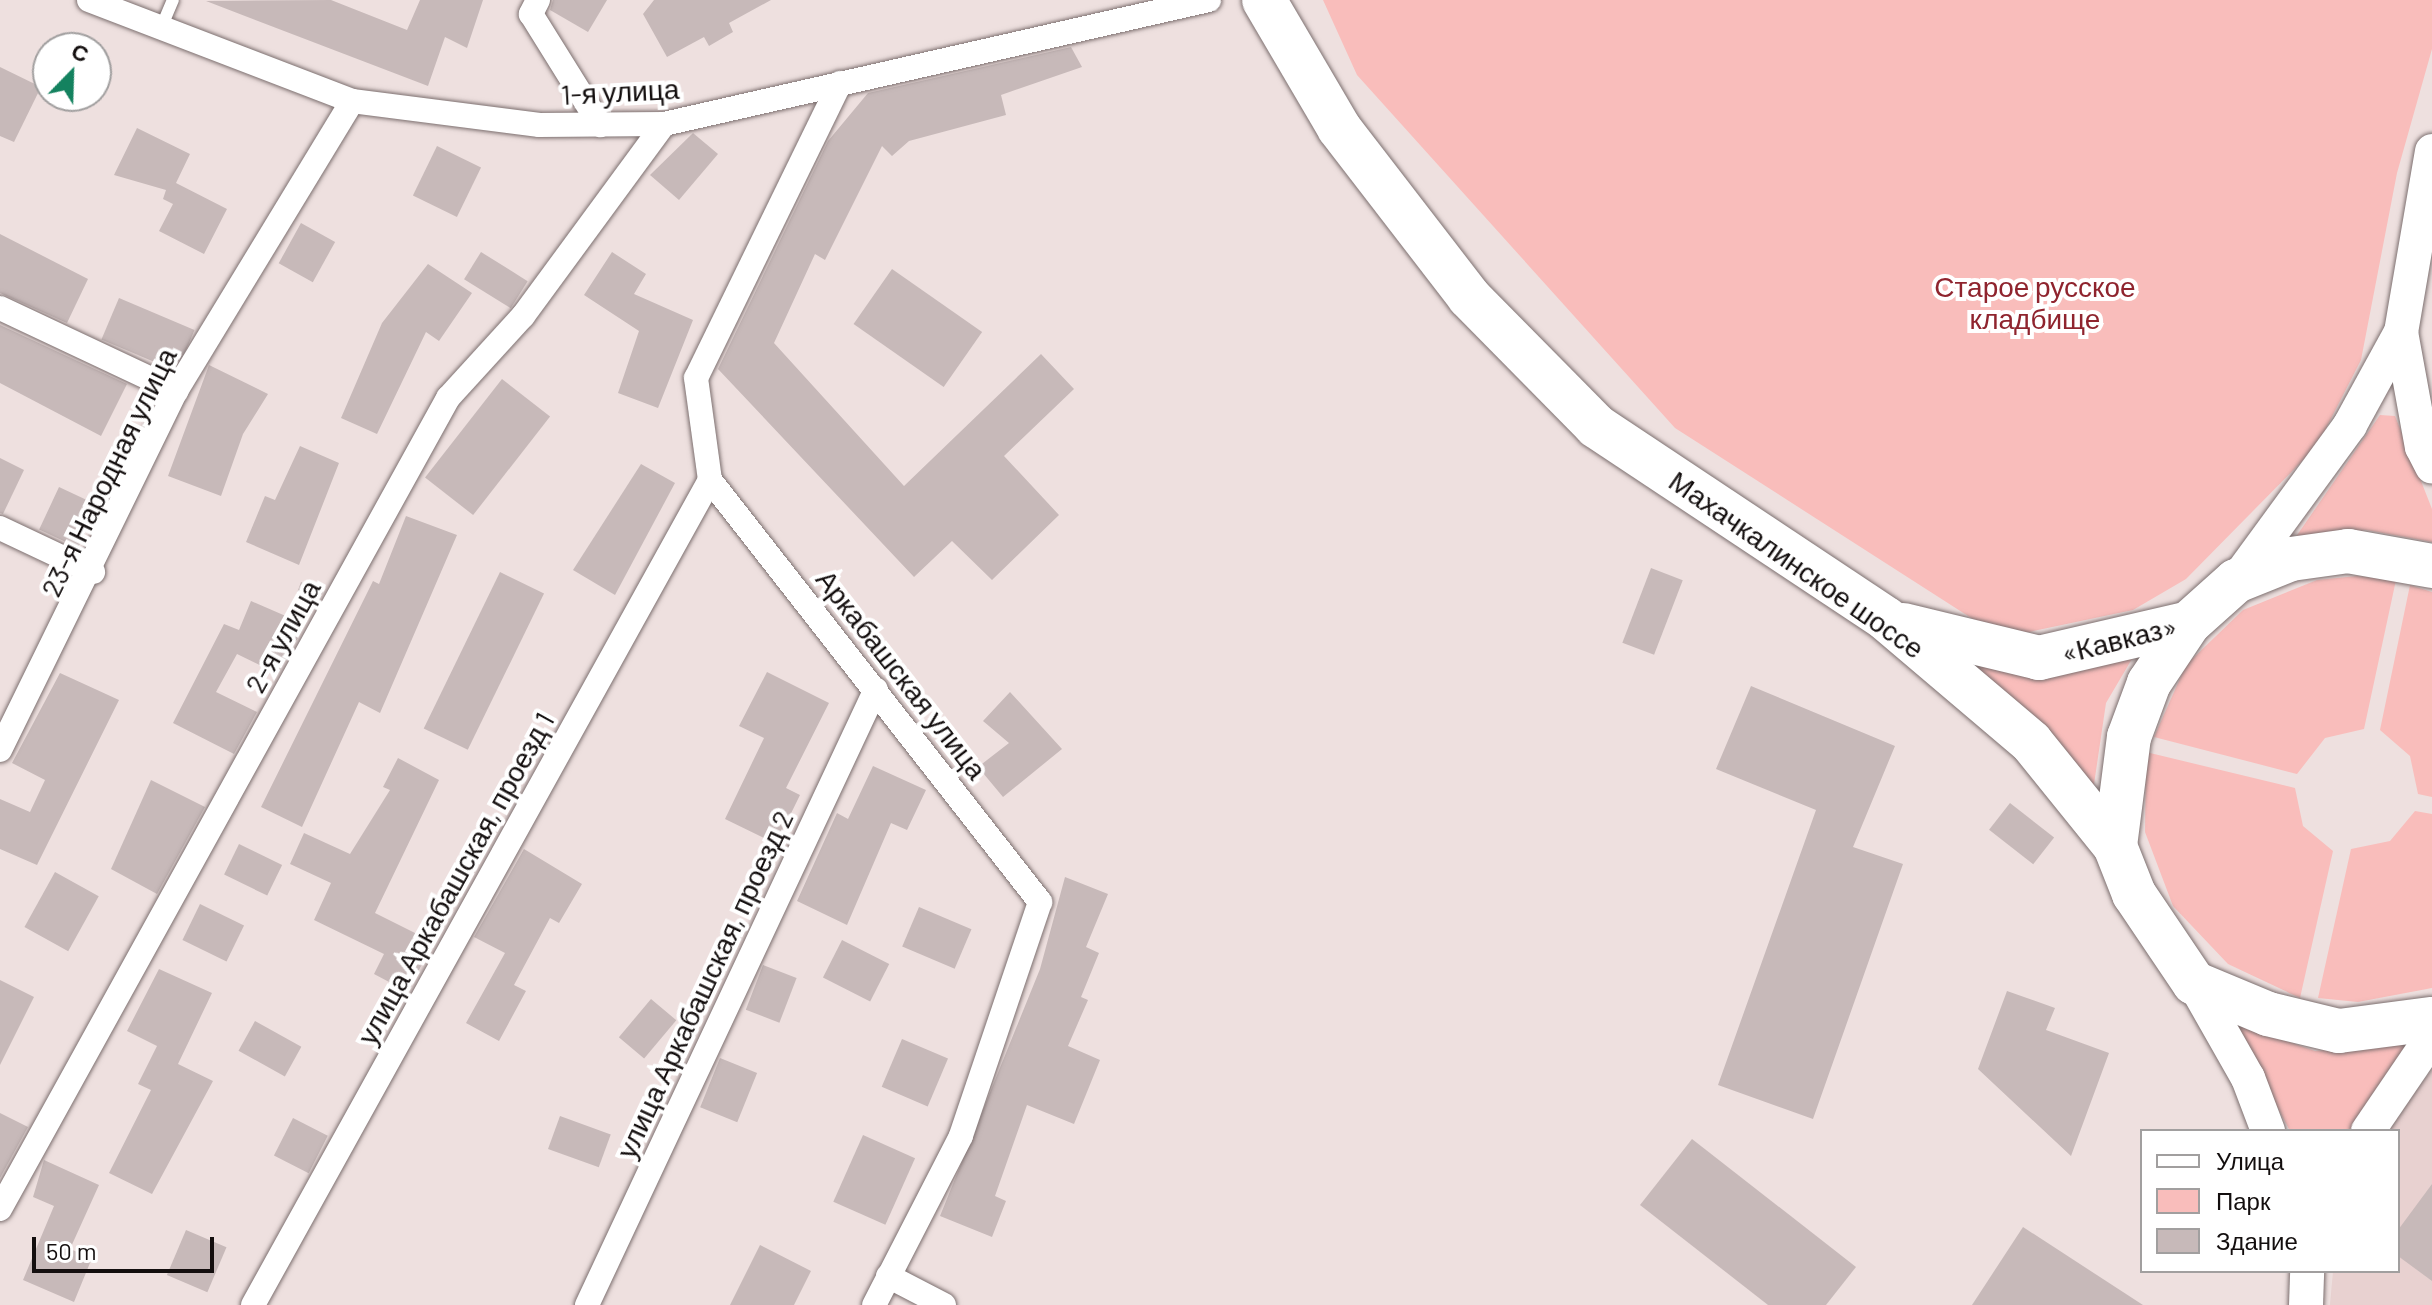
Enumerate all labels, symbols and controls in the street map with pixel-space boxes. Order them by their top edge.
north arrow [32,32,112,112]
text: С [68,37,93,67]
street label: 1-я улица [560,71,680,111]
park label: Старое русское кладбище [1934,269,2136,335]
street label: 23-я Народная улица [33,342,183,602]
street label: Махачкалинское шоссе [1663,463,1931,665]
street label: Аркабашская улица [810,563,994,785]
street label: 2-я улица [237,574,327,698]
street label: «Кавказ» [2058,608,2180,670]
street label: улица Аркабашская, проезд 1 [350,706,560,1050]
street label: улица Аркабашская, проезд 2 [609,805,799,1163]
legend [2140,1129,2400,1273]
text: Улица [2216,1146,2284,1175]
text: Парк [2216,1186,2270,1215]
scale bar [36,1221,218,1271]
text: Здание [2216,1226,2298,1255]
text: 50 m [46,1236,97,1265]

